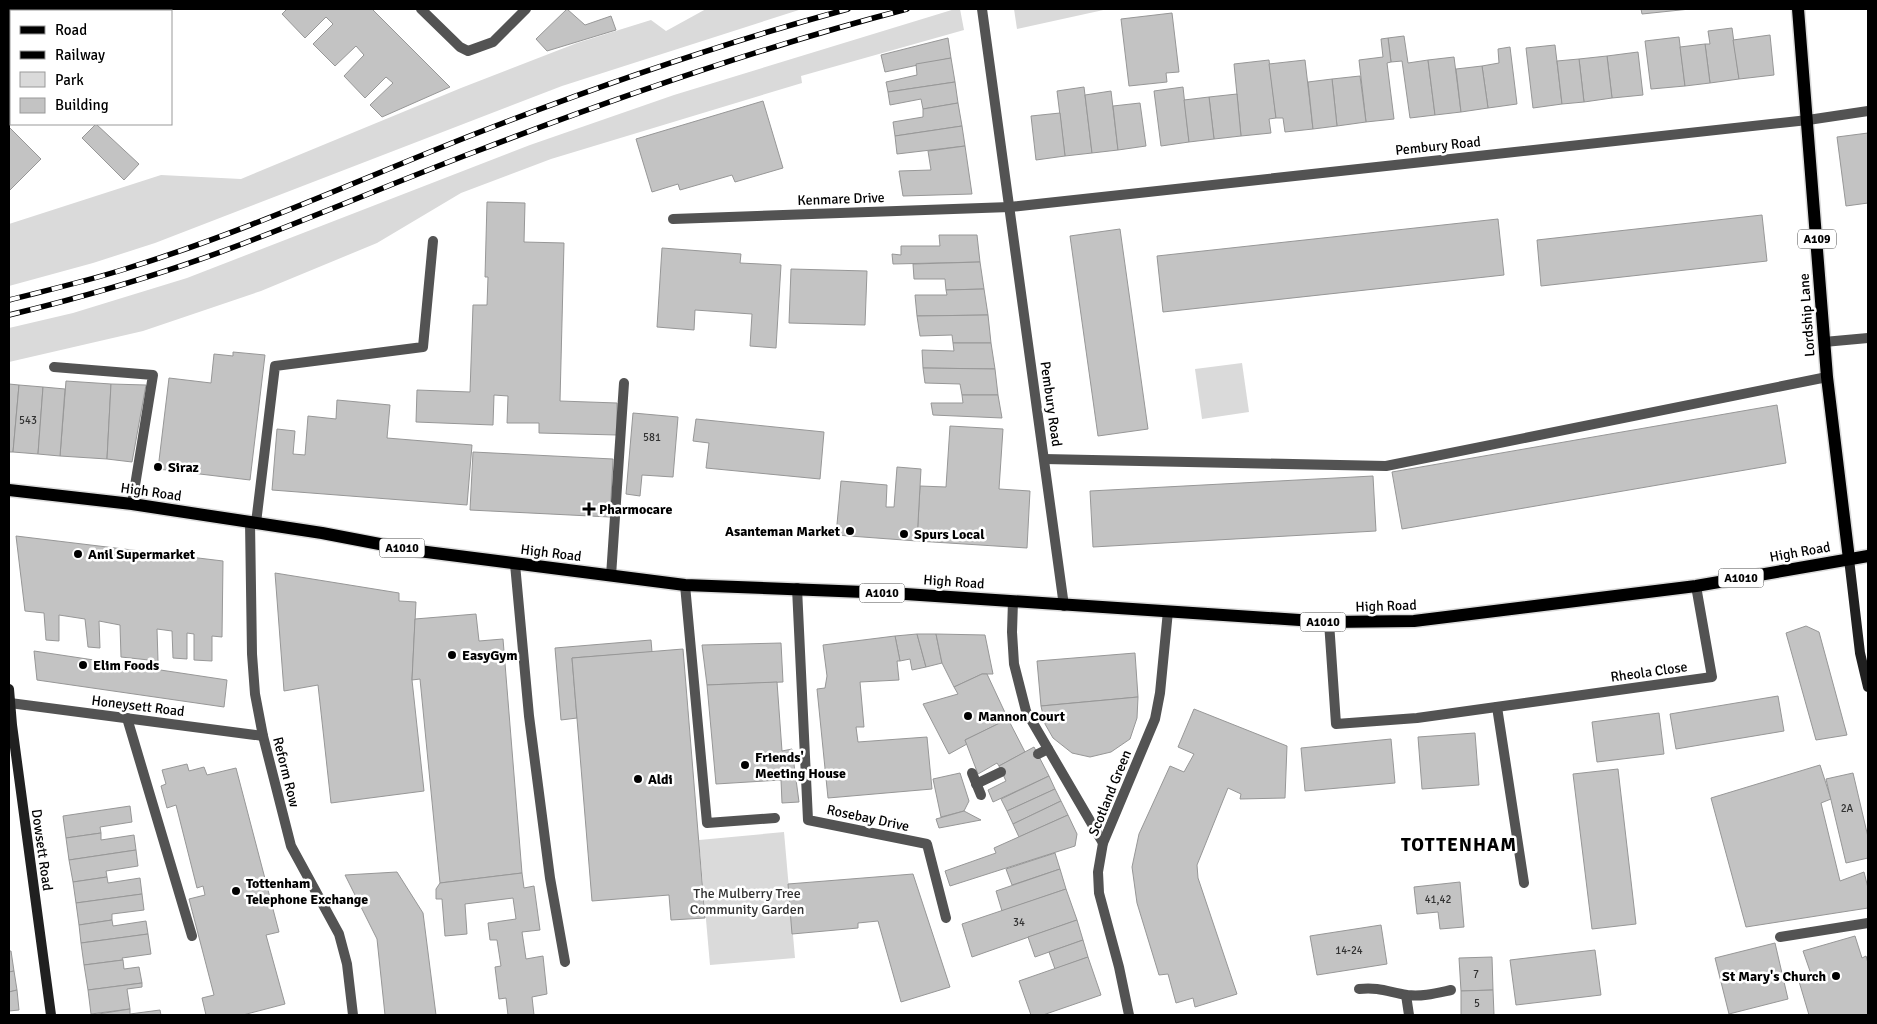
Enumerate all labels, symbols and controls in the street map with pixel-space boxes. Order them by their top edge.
legend [10,10,172,125]
text: Road [55,21,87,39]
text: Railway [55,46,105,64]
text: Park [55,71,84,89]
text: Building [55,96,109,114]
street label: Pembury Road [1394,133,1482,159]
street label: Kenmare Drive [797,189,885,209]
road number: A109 [1798,230,1836,248]
street label: Lordship Lane [1796,273,1818,357]
street label: Pembury Road [1037,360,1065,448]
house number: 543 [19,414,37,427]
house number: 581 [643,431,661,444]
place label: Siraz [168,459,199,476]
marker: Siraz [152,461,164,473]
street label: High Road [119,479,183,505]
place label: Pharmocare [599,501,672,518]
marker: Pharmocare [583,503,595,515]
place label: Asanteman Market [725,523,841,540]
marker: Asanteman Market [844,525,856,537]
place label: Spurs Local [914,526,985,543]
marker: Spurs Local [898,528,910,540]
road number: A1010 [380,538,424,558]
street label: High Road [1768,538,1832,566]
street label: High Road [520,541,582,565]
place label: Anil Supermarket [88,546,196,563]
marker: Anil Supermarket [72,548,84,560]
road number: A1010 [1718,568,1764,588]
street label: High Road [923,571,985,593]
road number: A1010 [860,584,904,602]
street label: High Road [1355,596,1417,616]
road number: A1010 [1300,612,1346,632]
place label: EasyGym [462,647,518,664]
marker: EasyGym [446,649,458,661]
place label: Elim Foods [93,657,159,674]
street label: Rheola Close [1609,658,1689,686]
marker: Elim Foods [77,659,89,671]
street label: Honeysett Road [90,692,186,720]
place label: Mannon Court [978,708,1066,725]
marker: Mannon Court [962,710,974,722]
street label: Reform Row [269,735,303,809]
street label: Scotland Green [1085,748,1135,838]
place label: Friends' Meeting House [755,749,846,782]
marker: Friends' Meeting House [739,759,751,771]
place label: Aldi [648,771,673,788]
marker: Aldi [632,773,644,785]
street label: Rosebay Drive [825,801,911,835]
house number: 2A [1841,802,1854,815]
street label: Dowsett Road [28,808,56,892]
district label: TOTTENHAM [1401,833,1517,857]
place label: Tottenham Telephone Exchange [246,875,368,908]
marker: Tottenham Telephone Exchange [230,885,242,897]
park label: The Mulberry Tree Community Garden [690,885,804,918]
house number: 41,42 [1425,893,1451,906]
house number: 34 [1013,916,1025,929]
house number: 14-24 [1335,944,1363,957]
house number: 7 [1473,968,1479,981]
place label: St Mary's Church [1722,968,1826,985]
marker: St Mary's Church [1830,970,1842,982]
house number: 5 [1474,997,1480,1010]

